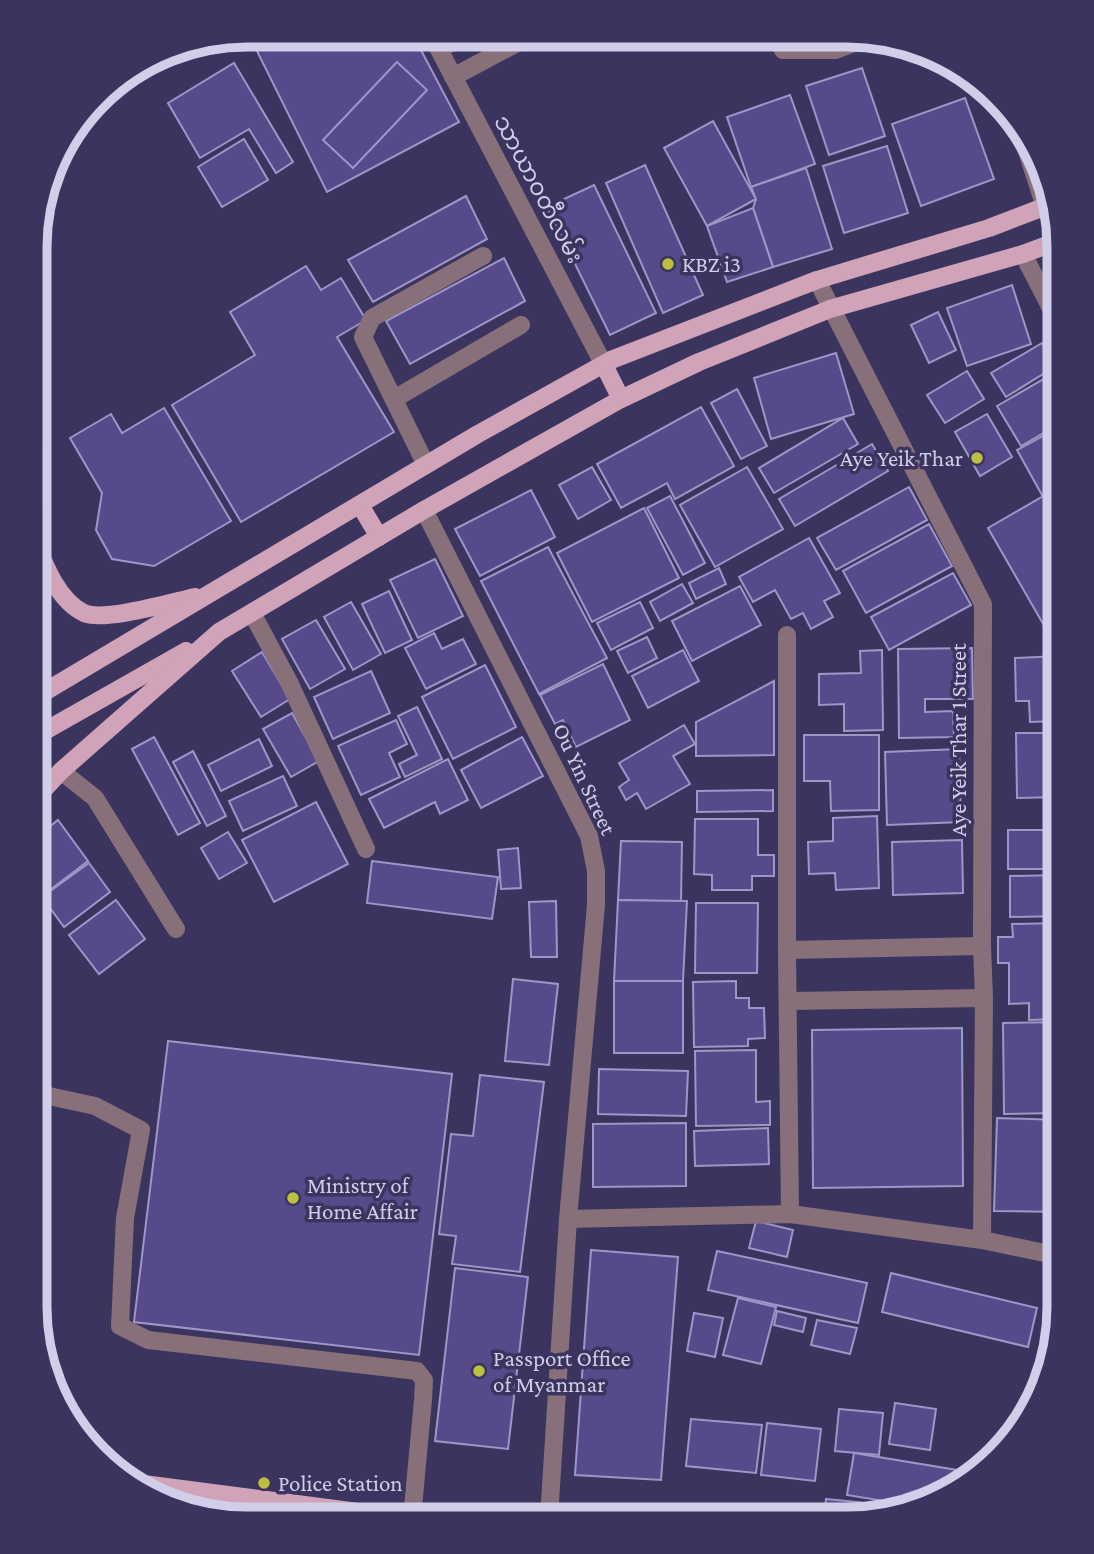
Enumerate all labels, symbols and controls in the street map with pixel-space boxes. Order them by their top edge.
street label: သာယာဝတီလမ်း [489,109,592,267]
place label: KBZ i3 [682,251,741,277]
marker: KBZ i3 [660,256,676,272]
place label: Aye Yeik Thar [840,445,963,471]
marker: Aye Yeik Thar [969,450,985,466]
street label: Aye Yeik Thar 1 Street [945,643,971,837]
street label: Ou Yin Street [548,719,622,839]
place label: Ministry of Home Affair [307,1172,418,1224]
marker: Ministry of Home Affair [285,1190,301,1206]
place label: Passport Office of Myanmar [493,1345,631,1397]
marker: Passport Office of Myanmar [471,1363,487,1379]
place label: Police Station [278,1470,403,1496]
marker: Police Station [256,1475,272,1491]

